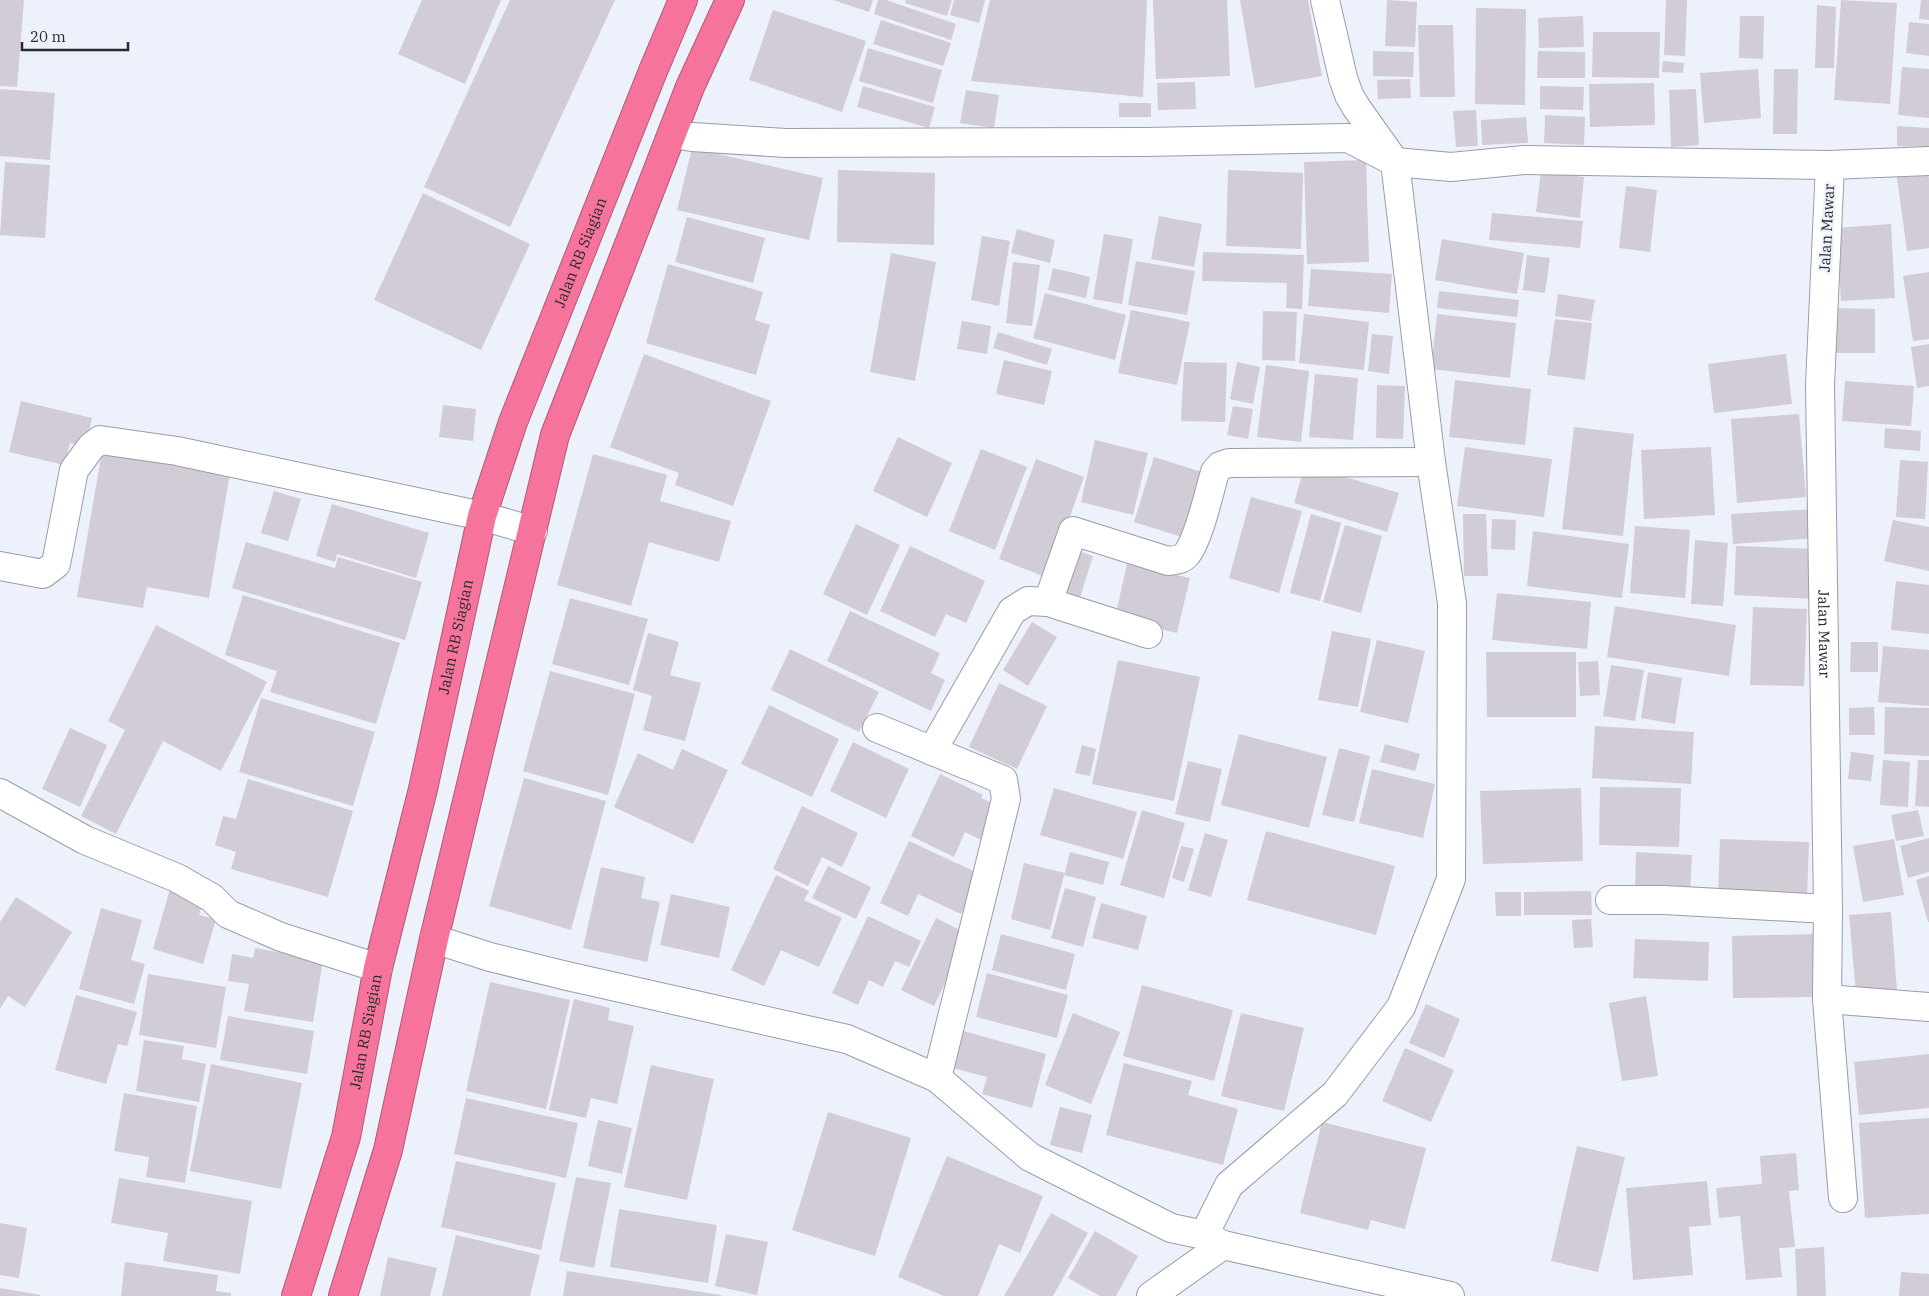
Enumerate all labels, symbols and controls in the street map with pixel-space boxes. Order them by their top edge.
scale bar [22,20,129,52]
text: 20 m [30,27,66,46]
street label: Jalan Mawar [1815,183,1838,273]
street label: Jalan RB Siagian [550,194,611,310]
street label: Jalan RB Siagian [434,577,477,696]
street label: Jalan Mawar [1814,589,1834,678]
street label: Jalan RB Siagian [345,972,386,1091]

